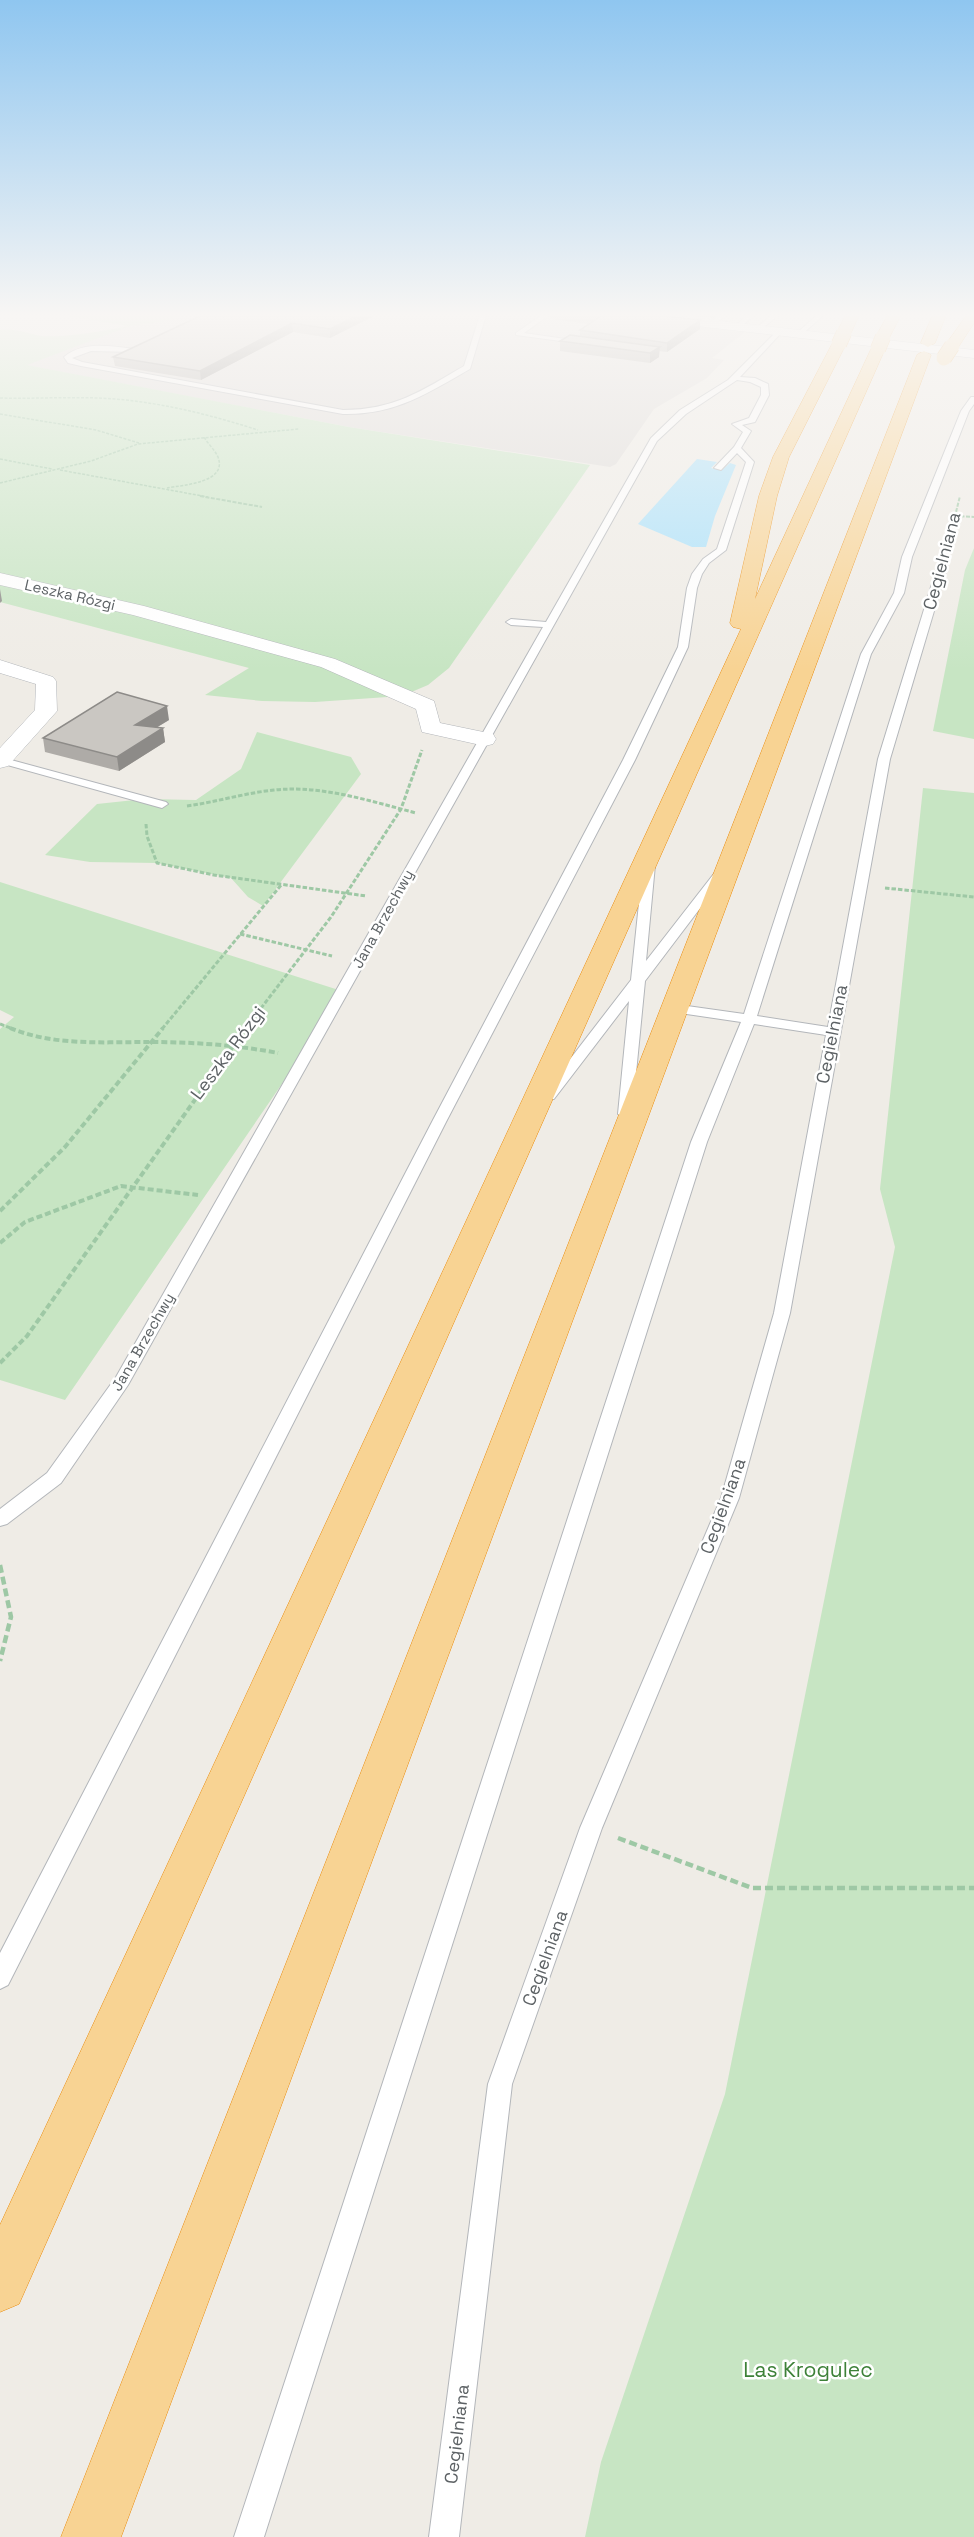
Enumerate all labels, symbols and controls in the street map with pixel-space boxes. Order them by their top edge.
street label: Cegielniana [917,509,966,612]
street label: Leszka Rózgi [23,575,117,614]
street label: Jana Brzechwy [348,866,418,972]
street label: Cegielniana [811,982,852,1085]
street label: Leszka Rózgi [185,1001,270,1104]
street label: Jana Brzechwy [107,1289,178,1394]
street label: Cegielniana [695,1455,751,1557]
street label: Cegielniana [517,1907,573,2009]
park label: Las Krogulec [743,2356,873,2383]
street label: Cegielniana [439,2383,474,2485]

